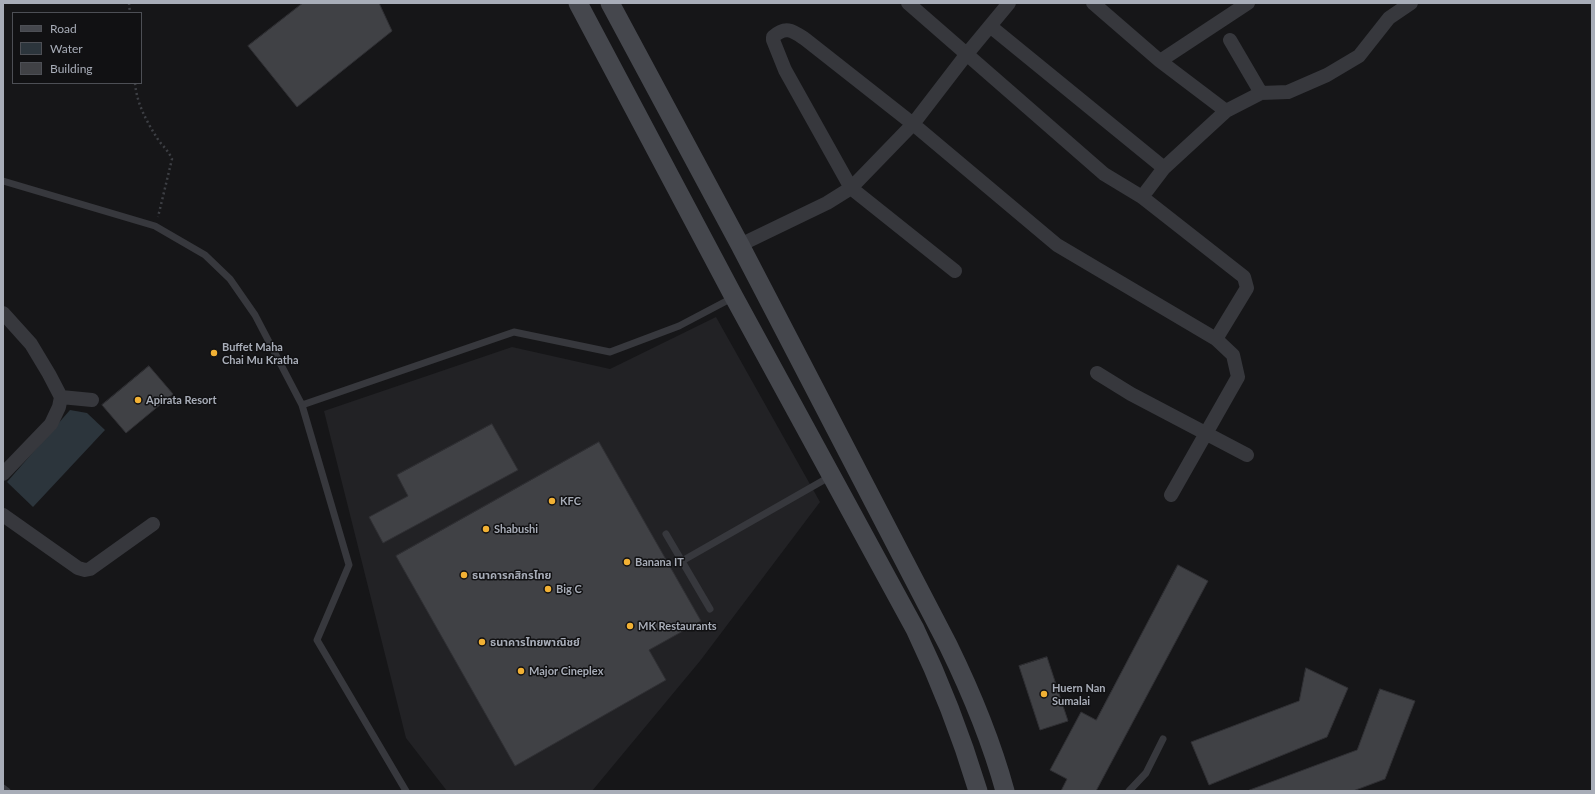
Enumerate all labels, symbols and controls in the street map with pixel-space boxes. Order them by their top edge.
legend [12,12,142,84]
text: Road [50,21,77,36]
text: Water [50,41,83,56]
text: Building [50,61,93,76]
place label: Buffet Maha Chai Mu Kratha [222,340,299,366]
marker: Buffet Maha Chai Mu Kratha [209,348,219,358]
place label: Apirata Resort [146,393,216,407]
marker: Apirata Resort [133,395,143,405]
place label: KFC [560,494,581,508]
marker: KFC [547,496,557,506]
place label: Shabushi [494,522,538,536]
marker: Shabushi [481,524,491,534]
place label: Banana IT [635,555,684,569]
marker: Banana IT [622,557,632,567]
place label: ธนาคารกสิกรไทย [472,568,551,582]
marker: ธนาคารกสิกรไทย [459,570,469,580]
place label: Big C [556,582,582,596]
marker: Big C [543,584,553,594]
place label: MK Restaurants [638,619,717,633]
marker: MK Restaurants [625,621,635,631]
place label: ธนาคารไทยพาณิชย์ [490,635,580,649]
marker: ธนาคารไทยพาณิชย์ [477,637,487,647]
place label: Major Cineplex [529,664,603,678]
marker: Major Cineplex [516,666,526,676]
place label: Huern Nan Sumalai [1052,681,1106,707]
marker: Huern Nan Sumalai [1039,689,1049,699]

